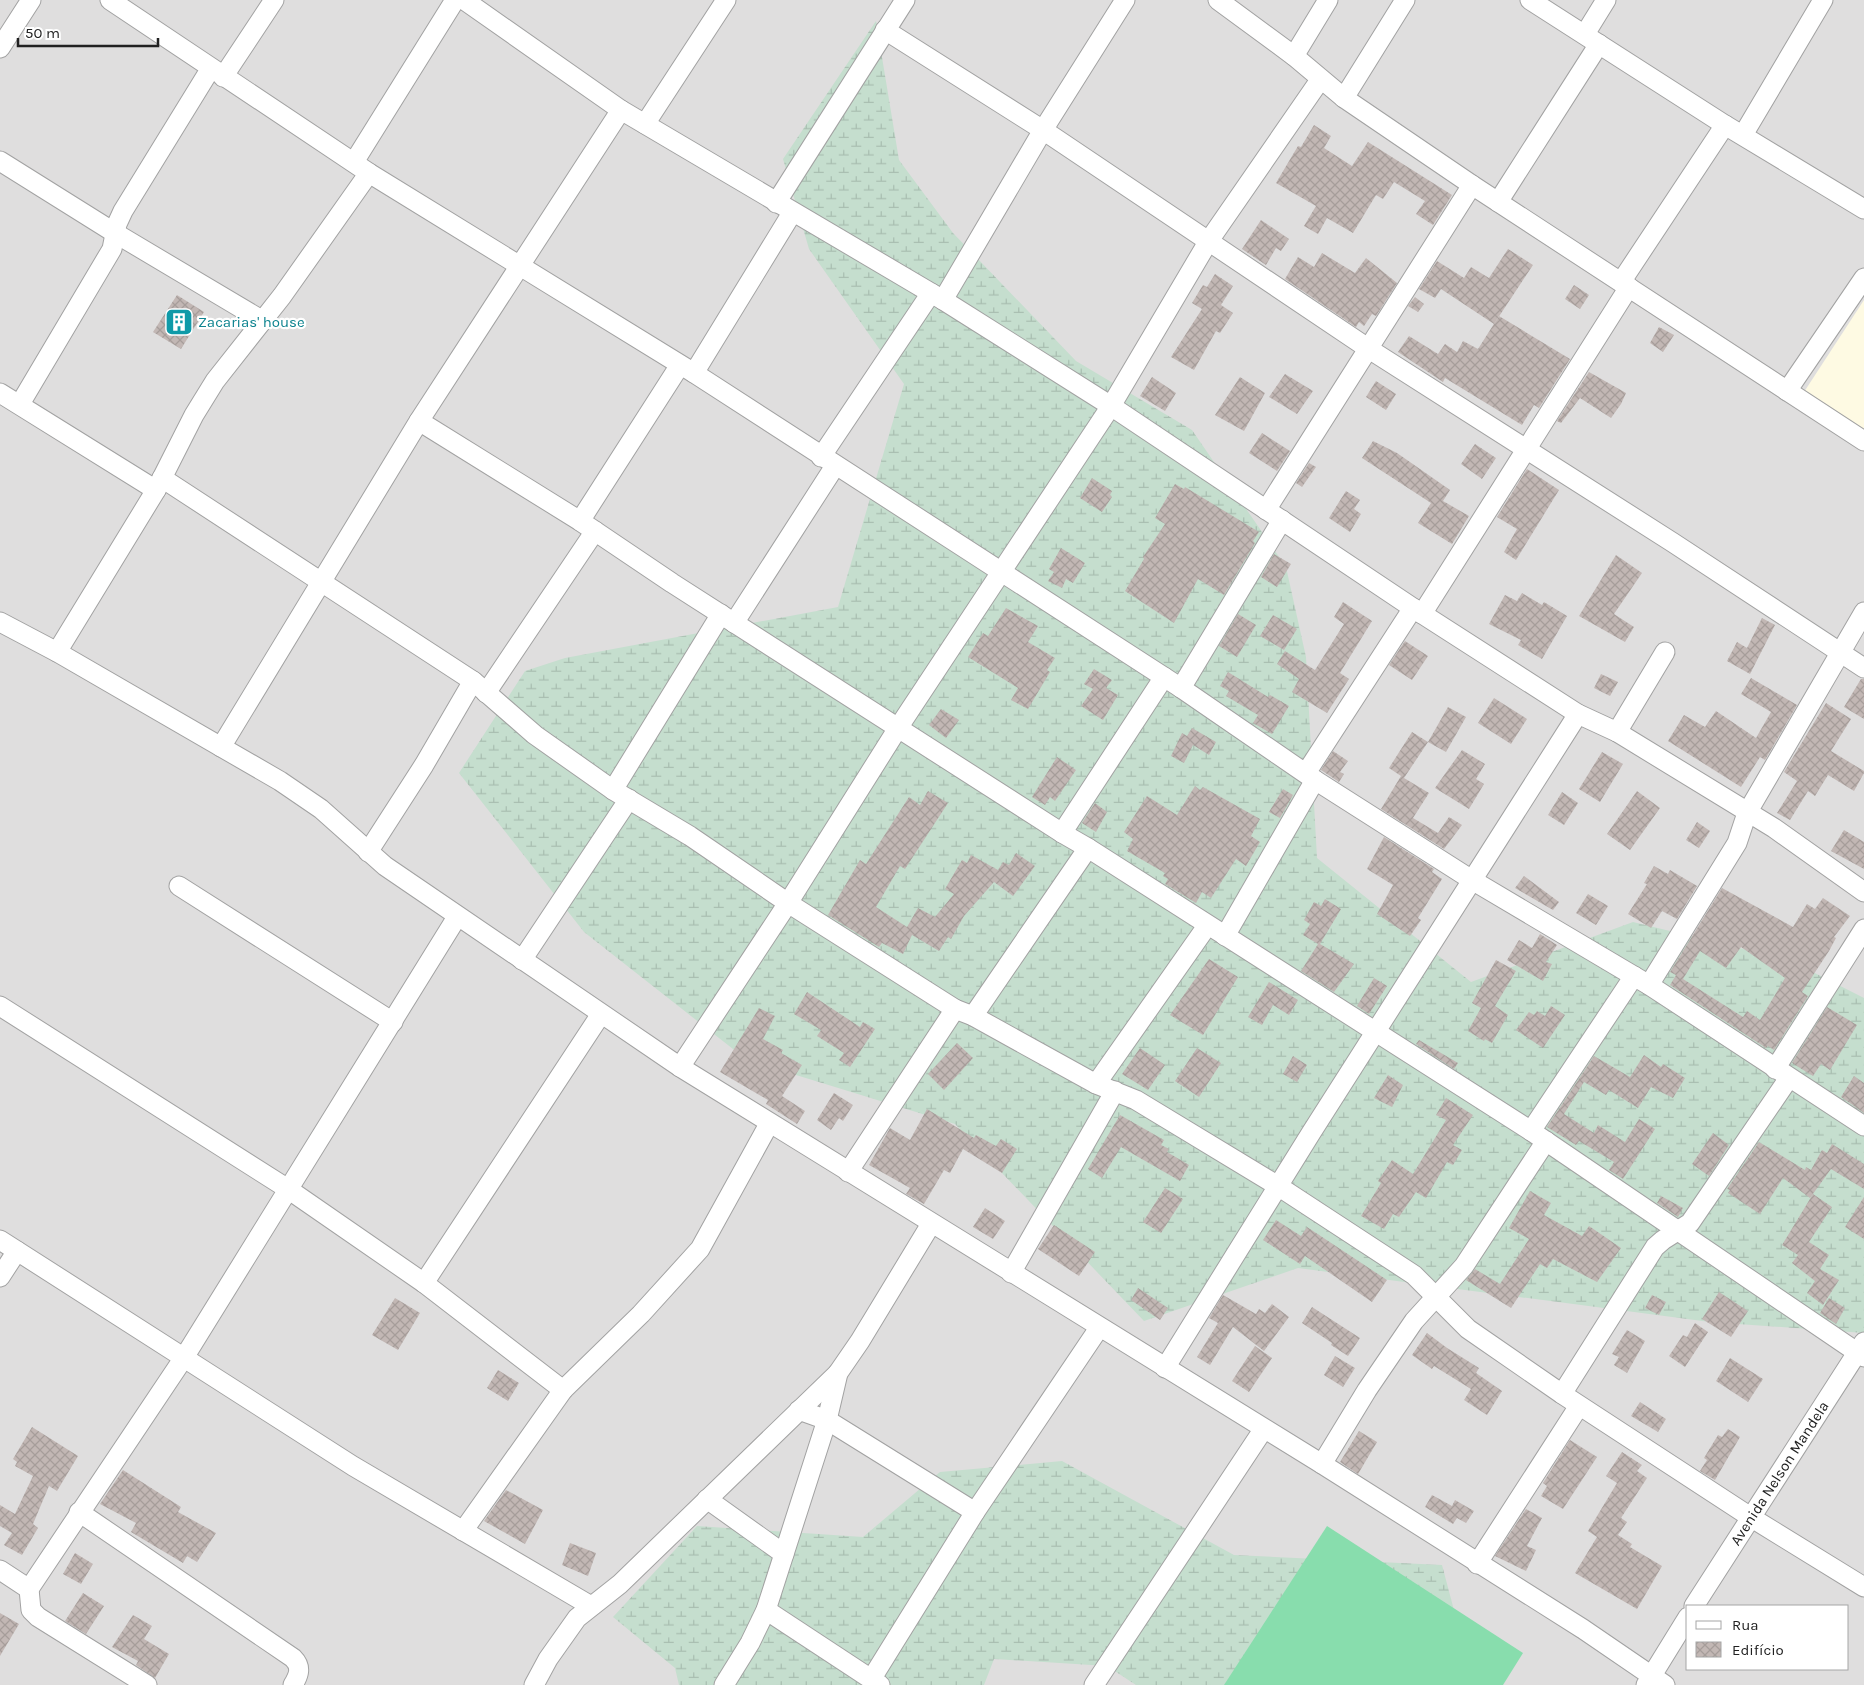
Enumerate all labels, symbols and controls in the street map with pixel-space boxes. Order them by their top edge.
scale bar [18,15,158,47]
text: 50 m [25,24,60,42]
building icon: Zacarias' house [164,307,194,337]
place label: Zacarias' house [198,313,305,331]
street label: Avenida Nelson Mandela [1727,1398,1833,1549]
legend [1686,1605,1849,1670]
text: Rua [1732,1616,1759,1634]
text: Edifício [1732,1641,1784,1659]

